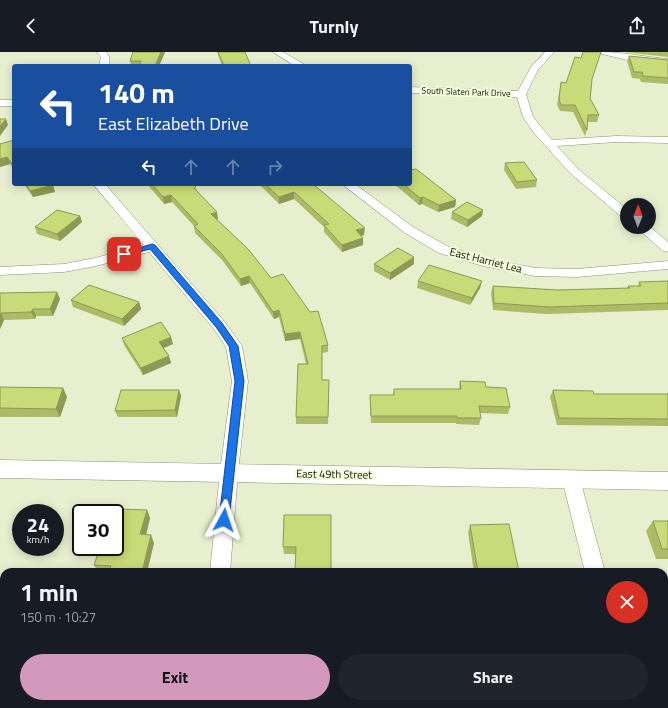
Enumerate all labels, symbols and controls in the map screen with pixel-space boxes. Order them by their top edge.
text: Turnly [310,13,358,40]
icon: back [20,15,42,37]
icon: share [626,15,648,37]
text: 140 m [98,71,175,114]
icon: left [32,80,84,132]
street label: South Slaten Park Drive [421,83,511,100]
text: East Elizabeth Drive [98,110,249,137]
icon: left [138,156,160,178]
icon: ahead [180,156,202,178]
icon: ahead [222,156,244,178]
icon: right [264,156,286,178]
north arrow [620,198,656,234]
map controls [620,198,656,234]
pin [107,237,141,271]
icon: arrive [113,243,135,265]
street label: East Harriet Lea [448,243,524,277]
street label: East 49th Street [296,465,372,483]
position arrow [203,499,245,541]
speed limit sign: 30 [72,504,124,556]
text: 24 [27,509,49,540]
text: km/h [27,532,49,547]
text: 1 min [20,574,78,610]
button: close [606,581,648,623]
text: 150 m · 10:27 [20,607,96,627]
button: Exit [20,654,330,700]
button: Share [338,654,648,700]

